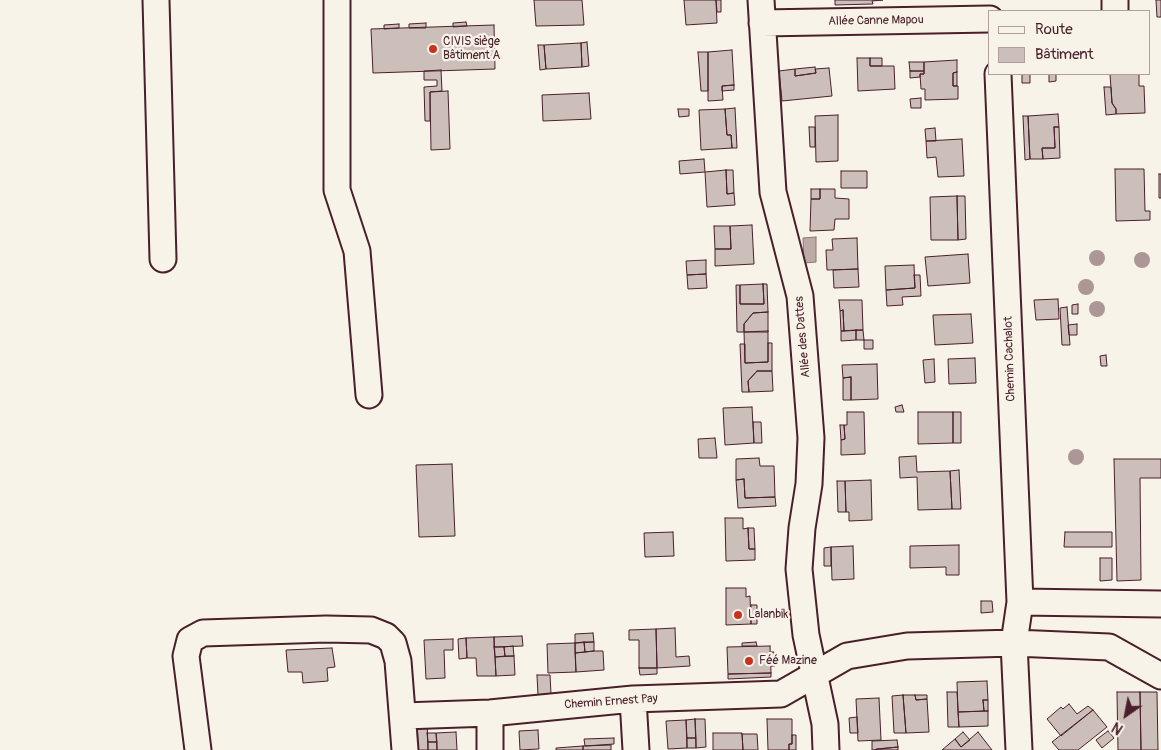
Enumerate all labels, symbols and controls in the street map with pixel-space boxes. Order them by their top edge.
legend [988,10,1151,75]
street label: Allée Canne Mapou [828,13,924,29]
text: Route [1035,20,1073,39]
place label: CIVIS siège Bâtiment A [443,35,500,63]
marker: CIVIS siège Bâtiment A [427,43,439,55]
text: Bâtiment [1035,45,1094,64]
street label: Allée des Dattes [792,296,814,378]
street label: Chemin Cachalot [1001,316,1019,402]
place label: Lalanbik [748,608,788,622]
marker: Lalanbik [732,609,744,621]
place label: Féé Mazine [759,654,817,668]
marker: Féé Mazine [743,655,755,667]
north arrow [1101,690,1151,740]
street label: Chemin Ernest Pay [564,692,658,712]
text: N [1109,718,1126,738]

